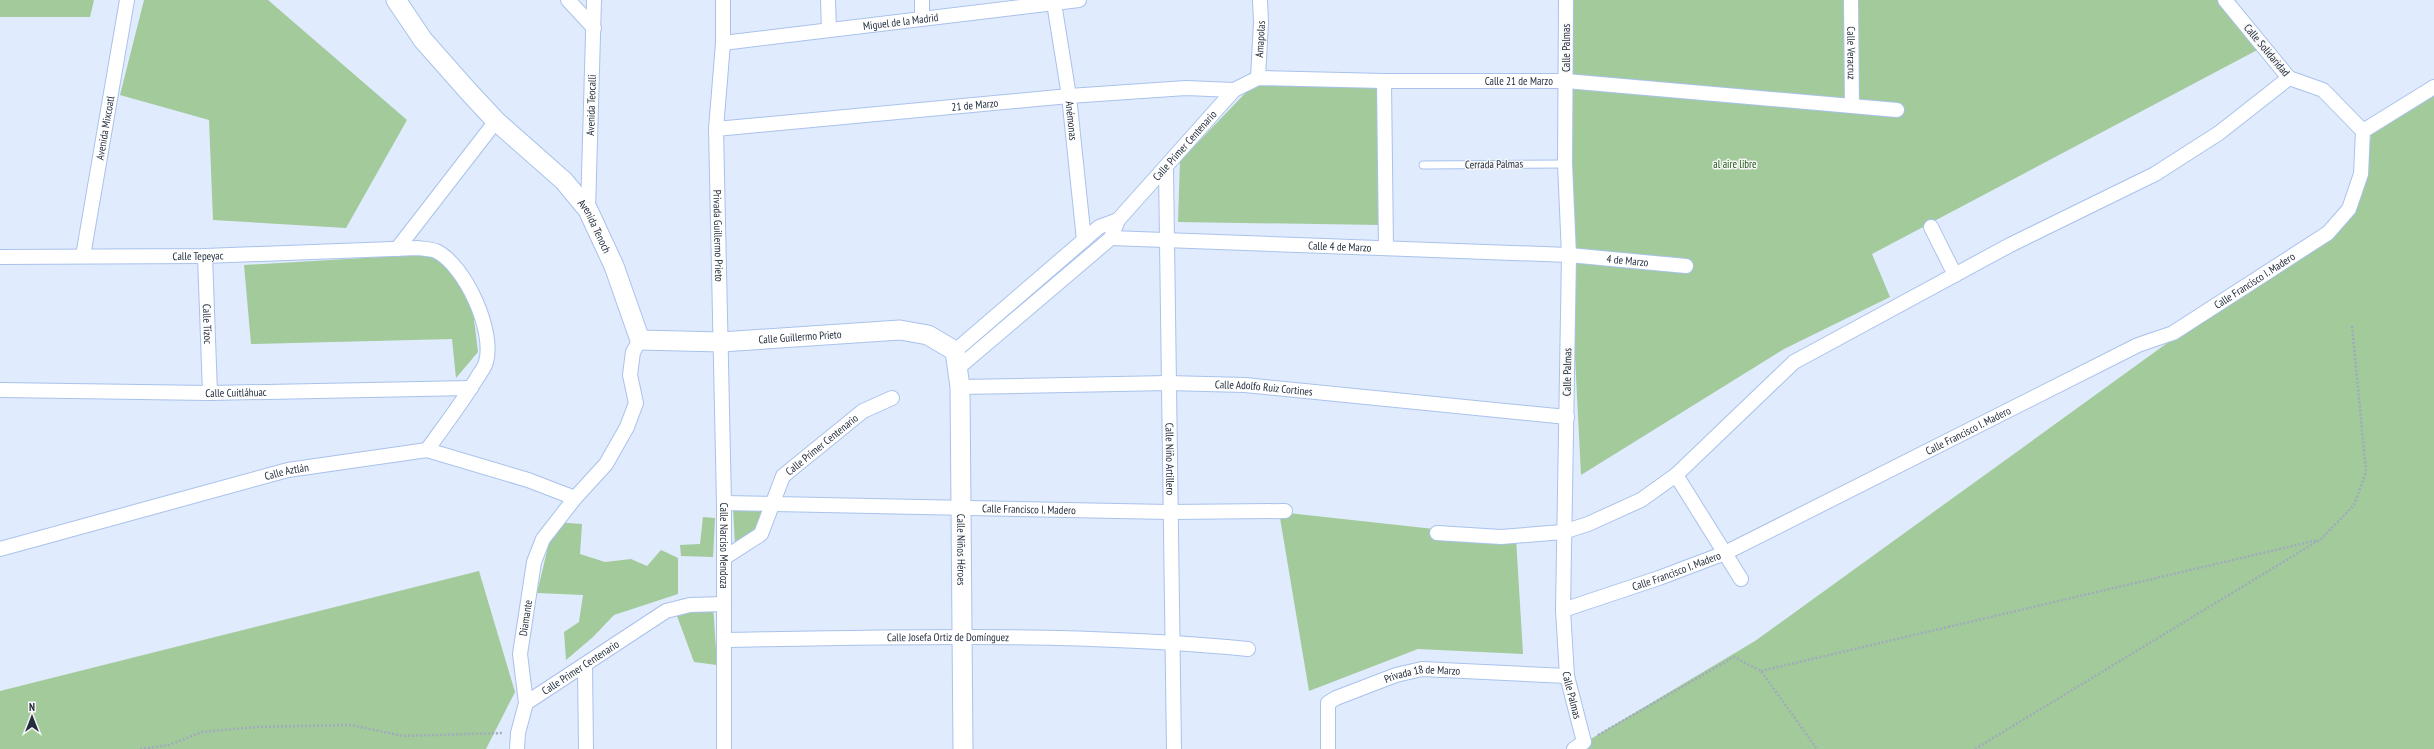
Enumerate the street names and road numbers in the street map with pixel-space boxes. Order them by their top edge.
street label: Miguel de la Madrid [862,10,939,33]
street label: Amapolas [1252,20,1268,58]
street label: Calle Solidaridad [2241,21,2293,79]
street label: Calle Palmas [1559,24,1573,72]
street label: Calle Veracruz [1844,26,1859,80]
street label: Avenida Teocalli [583,74,599,136]
street label: Calle 21 de Marzo [1485,74,1553,88]
street label: Avenida Mixcoatl [93,94,117,161]
street label: 21 de Marzo [951,96,999,114]
street label: Anémonas [1063,100,1081,141]
street label: Calle Primer Centenario [1149,107,1220,184]
street label: Cerrada Palmas [1465,156,1523,172]
street label: Privada Guillermo Prieto [710,189,726,282]
street label: Avenida Tenoch [575,196,614,256]
street label: Calle 4 de Marzo [1308,238,1372,255]
street label: Calle Tepeyac [172,248,224,263]
street label: Calle Francisco I. Madero [2211,249,2298,312]
street label: 4 de Marzo [1606,252,1649,269]
street label: Calle Tízoc [200,304,215,344]
street label: Calle Guillermo Prieto [758,327,842,346]
street label: Calle Palmas [1560,347,1574,396]
street label: Calle Adolfo Ruiz Cortines [1215,377,1314,399]
street label: Calle Cuitláhuac [205,385,267,400]
street label: Calle Francisco I. Madero [1923,403,2013,458]
street label: Calle Primer Centenario [783,411,861,478]
street label: Calle Niño Artillero [1163,423,1178,496]
street label: Calle Aztlán [263,460,310,483]
street label: Calle Francisco I. Madero [982,501,1076,517]
street label: Calle Narciso Mendoza [717,503,731,589]
street label: Calle Niños Héroes [954,514,969,586]
street label: Calle Francisco I. Madero [1630,548,1723,594]
street label: Diamante [516,598,535,637]
street label: Calle Josefa Ortiz de Domínguez [887,630,1009,644]
street label: Calle Primer Centenario [539,637,622,698]
street label: Privada 18 de Marzo [1382,662,1461,686]
street label: Calle Palmas [1560,671,1585,721]

